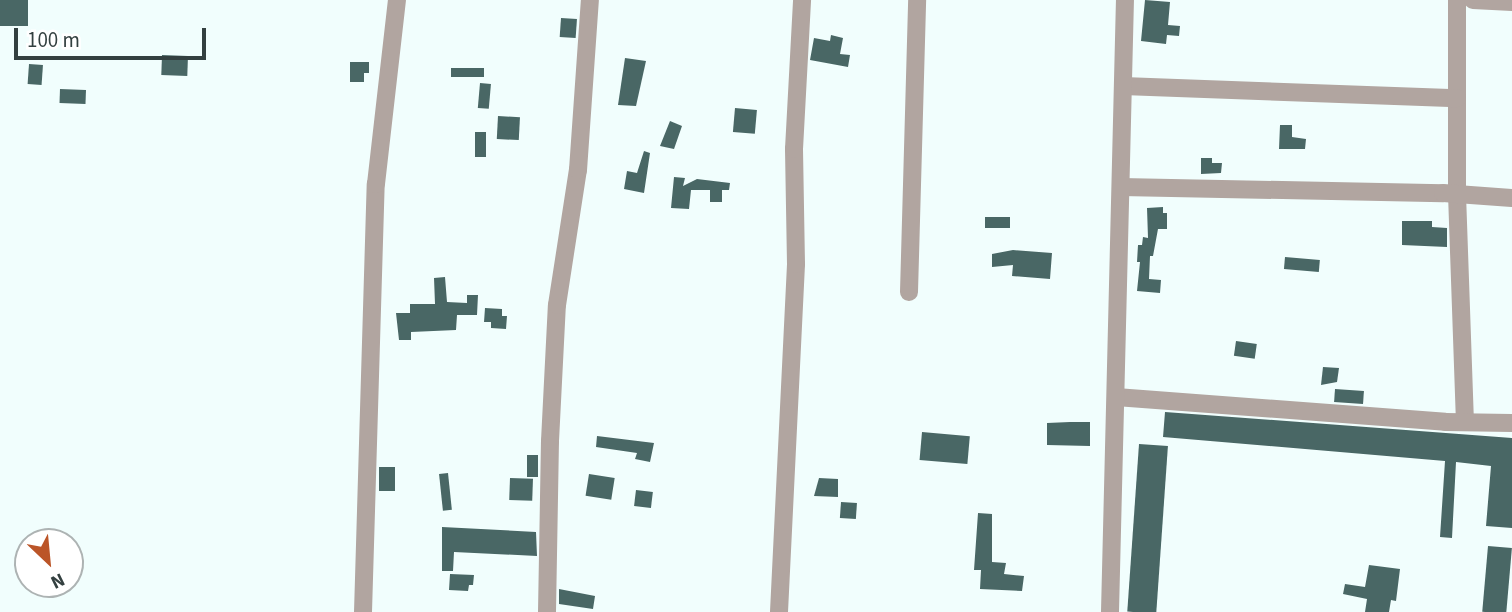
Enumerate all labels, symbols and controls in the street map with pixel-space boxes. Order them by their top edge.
scale bar [18,14,210,58]
text: 100 m [27,25,80,55]
north arrow [14,528,84,598]
text: N [46,566,69,595]

